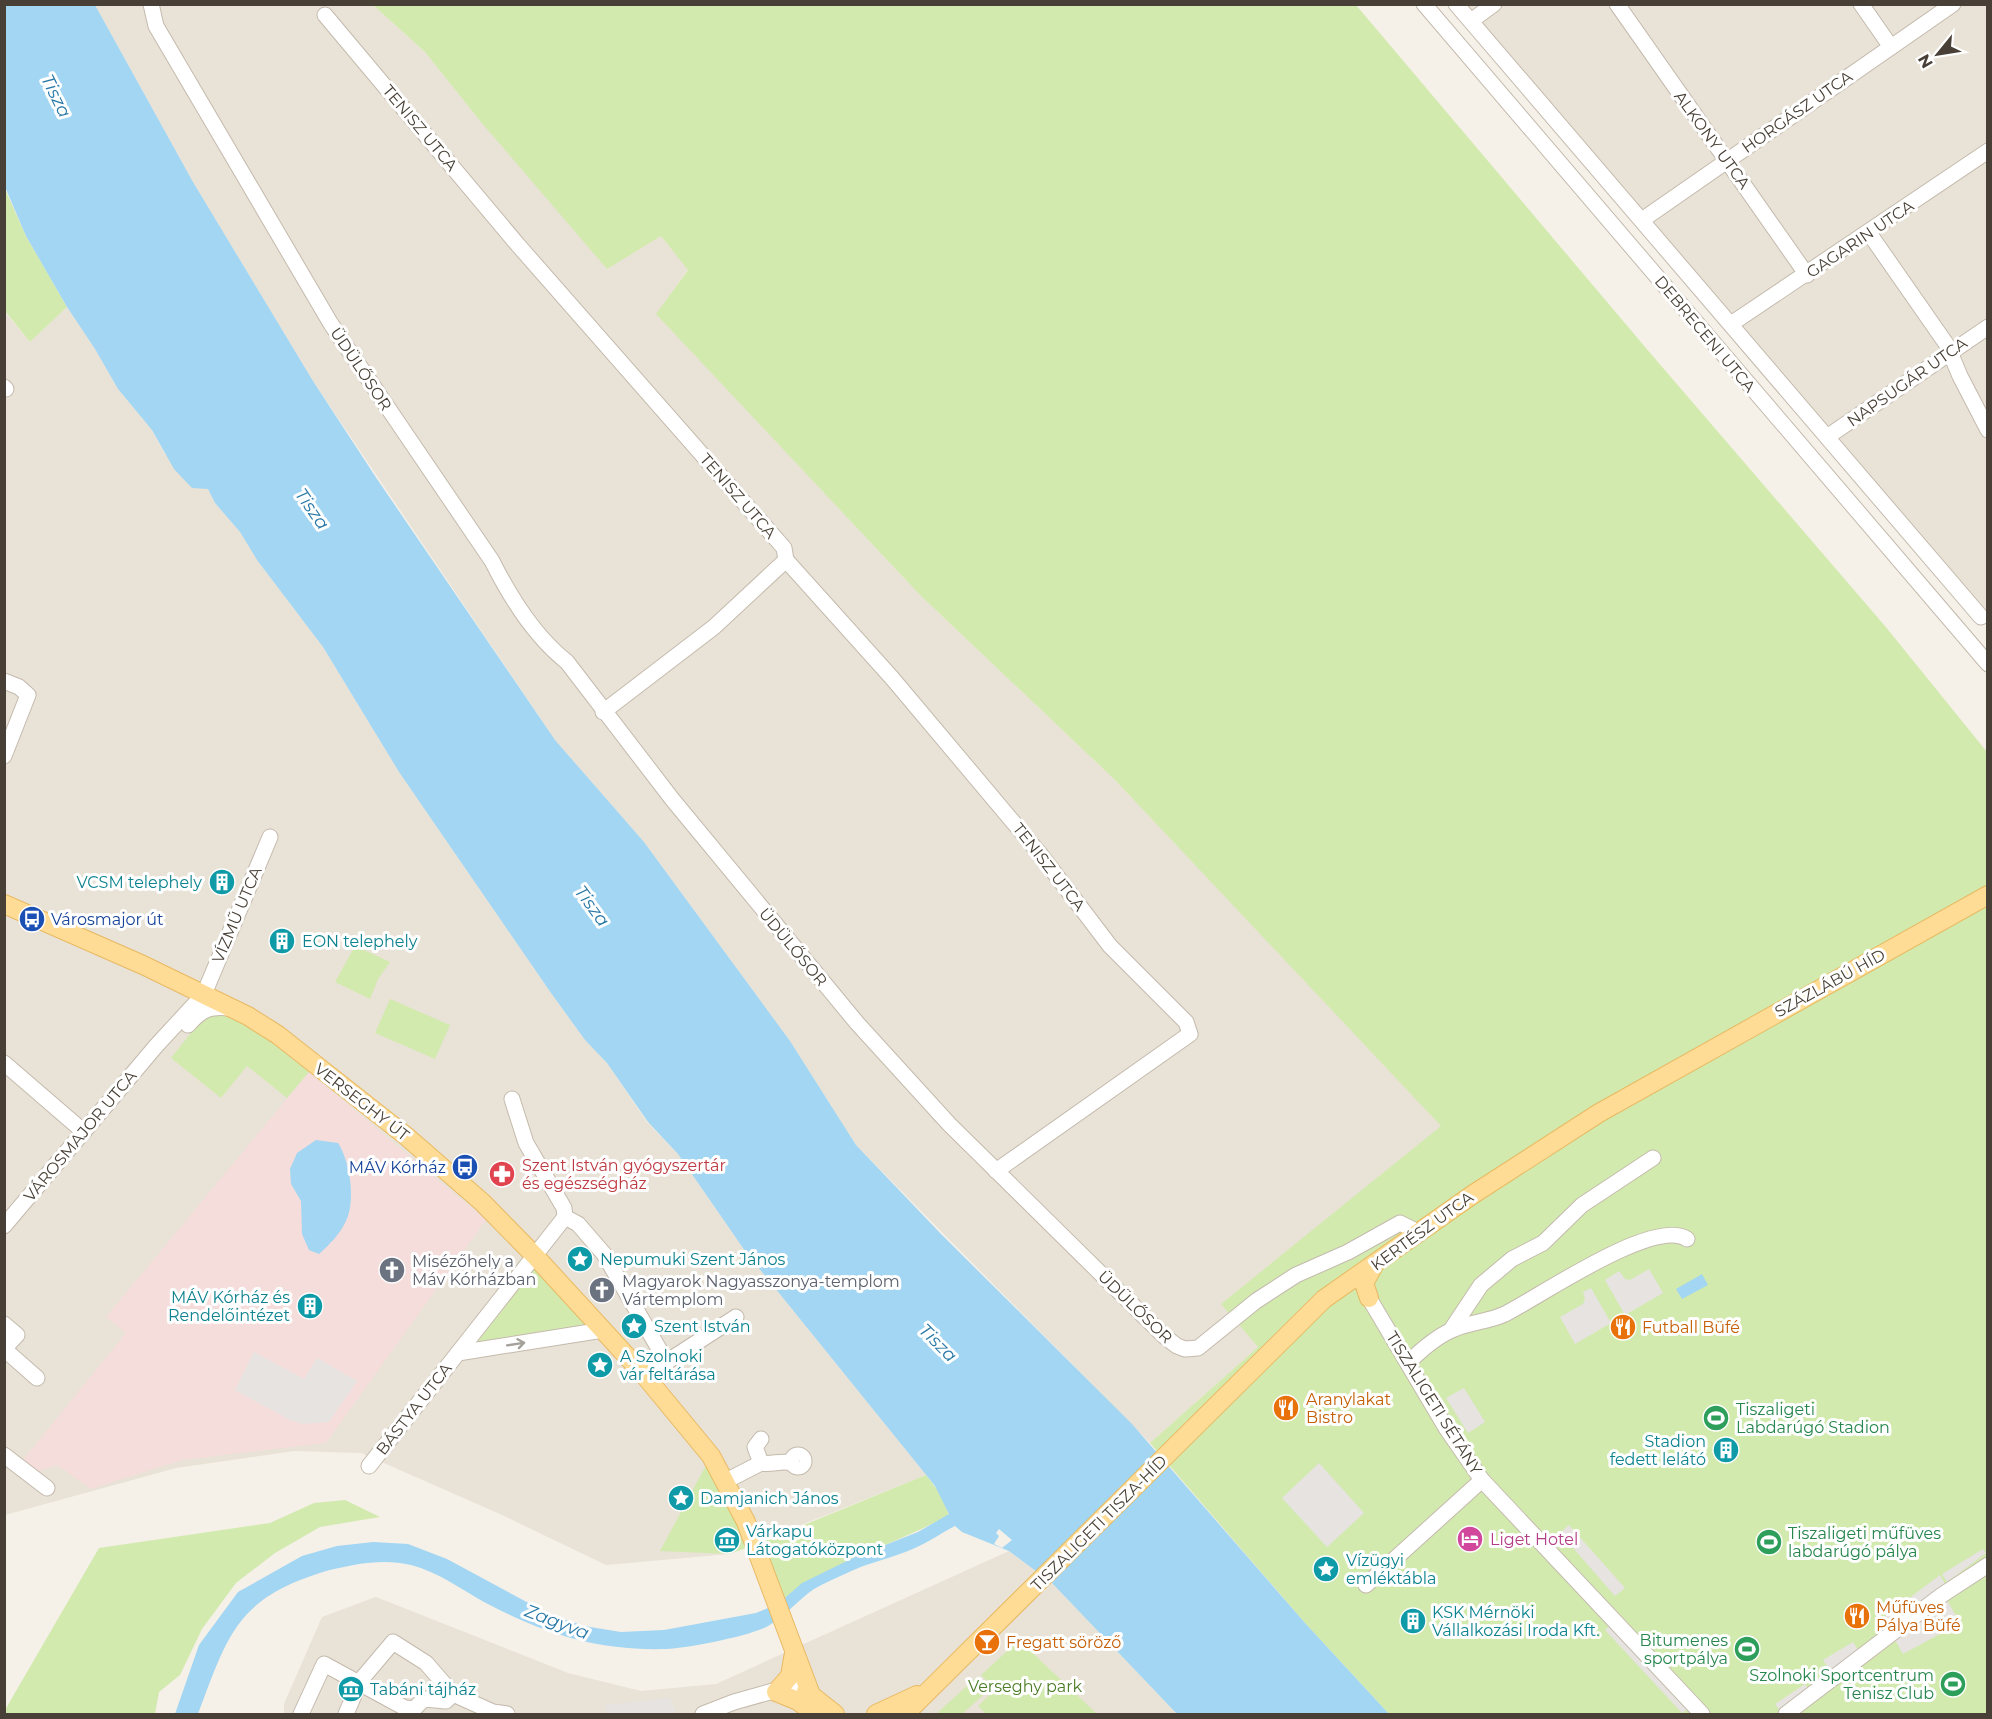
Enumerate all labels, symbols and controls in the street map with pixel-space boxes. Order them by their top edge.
north arrow [1908,24,1968,84]
text: N [1914,51,1937,72]
street label: HORGÁSZ UTCA [1738,67,1856,157]
water label: Tisza [36,71,76,121]
street label: TENISZ UTCA [379,81,462,175]
street label: ALKONY UTCA [1670,87,1754,193]
street label: GAGARIN UTCA [1803,196,1918,282]
street label: DEBRECENI UTCA [1651,272,1760,397]
street label: ÜDÜLŐSOR [326,323,397,414]
street label: NAPSUGÁR UTCA [1843,333,1971,431]
street label: TENISZ UTCA [696,450,780,543]
water label: Tisza [290,484,334,534]
street label: TENISZ UTCA [1009,819,1089,915]
street label: VÍZMŰ UTCA [207,863,266,966]
building icon: VCSM telephely [207,867,237,897]
place label: VCSM telephely [76,873,202,892]
water label: Tisza [570,881,614,931]
street label: ÜDÜLŐSOR [755,903,832,990]
bus stop icon: Városmajor út [17,904,47,934]
place label: Városmajor út [51,910,164,929]
building icon: EON telephely [267,926,297,956]
place label: EON telephely [302,932,418,951]
street label: SZÁZLÁBÚ HÍD [1772,945,1888,1021]
street label: VERSEGHY ÚT [311,1059,414,1145]
street label: VÁROSMAJOR UTCA [20,1066,141,1205]
bus stop icon: MÁV Kórház [450,1152,480,1182]
place label: Szent István gyógyszertár és egészségház [522,1156,726,1193]
place label: MÁV Kórház [349,1158,446,1177]
pharmacy icon: Szent István gyógyszertár és egészségház [487,1159,517,1189]
street label: KERTÉSZ UTCA [1367,1187,1477,1274]
place icon: Nepumuki Szent János [565,1244,595,1274]
place label: Nepumuki Szent János [600,1250,785,1269]
place label: Misézőhely a Máv Kórházban [412,1252,536,1289]
church icon: Misézőhely a Máv Kórházban [377,1255,407,1285]
street label: ÜDÜLŐSOR [1094,1266,1177,1347]
place label: Magyarok Nagyasszonya-templom Vártemplom [622,1272,900,1309]
church icon: Magyarok Nagyasszonya-templom Vártemplom [587,1275,617,1305]
place label: MÁV Kórház és Rendelőintézet [168,1288,290,1325]
building icon: MÁV Kórház és Rendelőintézet [295,1291,325,1321]
place icon: Szent István [619,1311,649,1341]
restaurant icon: Futball Büfé [1608,1312,1638,1342]
place label: Szent István [654,1317,751,1336]
place label: Futball Büfé [1642,1318,1740,1337]
water label: Tisza [914,1319,962,1367]
street label: TISZALIGETI SÉTÁNY [1382,1328,1486,1479]
one-way arrow [506,1338,525,1349]
place label: A Szolnoki vár feltárása [620,1347,716,1384]
place icon: A Szolnoki vár feltárása [585,1350,615,1380]
street label: BÁSTYA UTCA [372,1359,456,1459]
place label: Aranylakat Bistro [1306,1390,1391,1427]
restaurant icon: Aranylakat Bistro [1271,1393,1301,1423]
place label: Tiszaligeti Labdarúgó Stadion [1736,1400,1890,1437]
sports icon: Tiszaligeti Labdarúgó Stadion [1701,1403,1731,1433]
place label: Stadion fedett lelátó [1610,1432,1706,1469]
building icon: Stadion fedett lelátó [1711,1435,1741,1465]
street label: TISZALIGETI TISZA-HÍD [1027,1451,1171,1595]
place icon: Damjanich János [666,1483,696,1513]
place label: Damjanich János [700,1489,839,1508]
place label: Várkapu Látogatóközpont [746,1522,884,1559]
hotel icon: Liget Hotel [1455,1524,1485,1554]
place label: Tiszaligeti műfüves labdarúgó pálya [1788,1524,1941,1561]
museum icon: Várkapu Látogatóközpont [712,1525,742,1555]
sports icon: Tiszaligeti műfüves labdarúgó pálya [1754,1527,1784,1557]
place label: Liget Hotel [1490,1530,1578,1549]
place label: Vízügyi emléktábla [1346,1551,1436,1588]
place icon: Vízügyi emléktábla [1311,1554,1341,1584]
place label: Műfüves Pálya Büfé [1876,1598,1961,1635]
water label: Zagyva [521,1599,592,1644]
restaurant icon: Műfüves Pálya Büfé [1842,1601,1872,1631]
place label: KSK Mérnöki Vállalkozási Iroda Kft. [1432,1603,1600,1640]
building icon: KSK Mérnöki Vállalkozási Iroda Kft. [1398,1606,1428,1636]
bar icon: Fregatt söröző [972,1627,1002,1657]
place label: Bitumenes sportpálya [1640,1631,1728,1668]
place label: Fregatt söröző [1006,1633,1121,1652]
sports icon: Bitumenes sportpálya [1732,1634,1762,1664]
place label: Szolnoki Sportcentrum Tenisz Club [1749,1666,1934,1703]
sports icon: Szolnoki Sportcentrum Tenisz Club [1938,1669,1968,1699]
museum icon: Tabáni tájház [336,1674,366,1704]
park label: Verseghy park [968,1677,1083,1696]
place label: Tabáni tájház [370,1680,476,1699]

